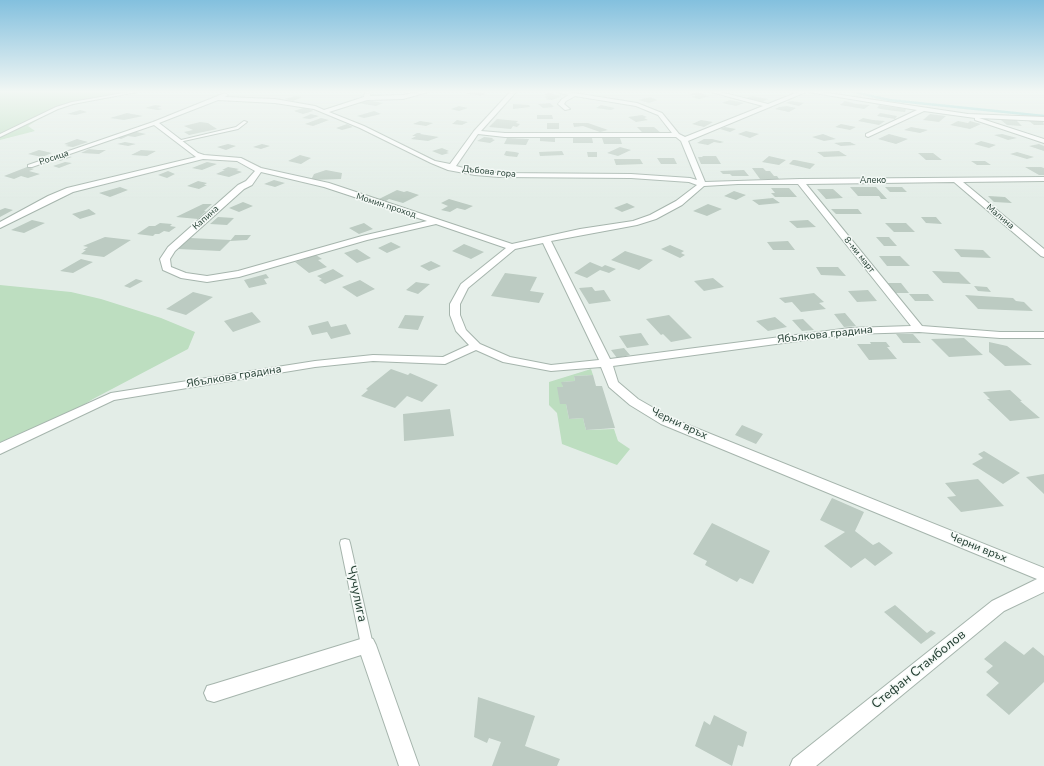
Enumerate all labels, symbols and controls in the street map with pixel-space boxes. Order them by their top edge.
street label: Росица [38,148,70,168]
street label: Дъбова гора [462,164,516,180]
street label: Алеко [860,176,886,186]
street label: Момин проход [355,191,417,221]
street label: Малина [984,202,1016,232]
street label: Капина [191,204,221,232]
street label: 8-ми март [841,235,877,275]
street label: Ябълкова градина [777,323,873,347]
street label: Ябълкова градина [186,363,282,391]
street label: Черни връх [649,405,709,443]
street label: Черни връх [947,530,1009,566]
street label: Чучулига [342,565,370,623]
street label: Стефан Стамболов [869,627,969,713]

